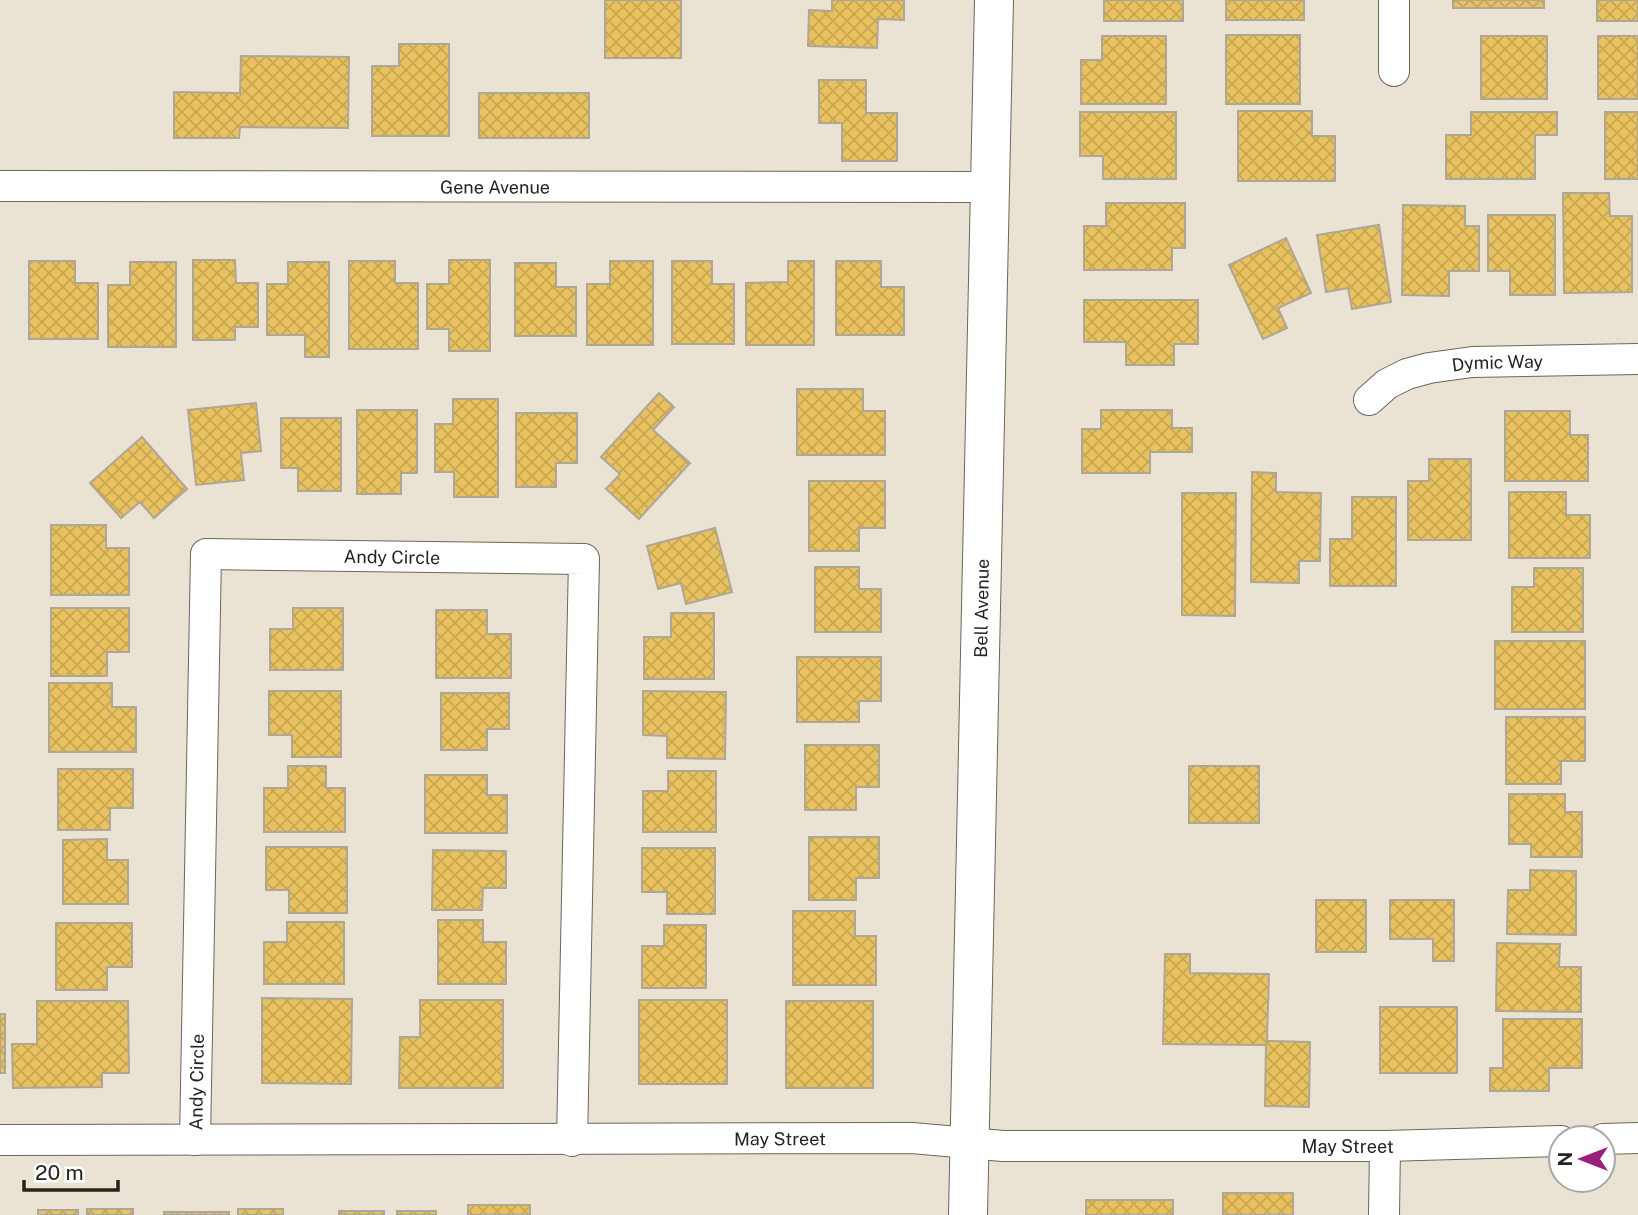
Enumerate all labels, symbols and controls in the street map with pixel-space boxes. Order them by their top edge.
street label: Gene Avenue [440,176,550,197]
street label: Dymic Way [1450,350,1544,375]
street label: Andy Circle [343,545,440,568]
street label: Bell Avenue [969,558,993,658]
street label: Andy Circle [185,1033,207,1131]
north arrow [1547,1124,1617,1194]
street label: May Street [734,1128,826,1149]
street label: May Street [1302,1135,1394,1157]
scale bar [24,1148,119,1192]
text: N [1554,1152,1576,1166]
text: 20 m [35,1160,84,1185]

